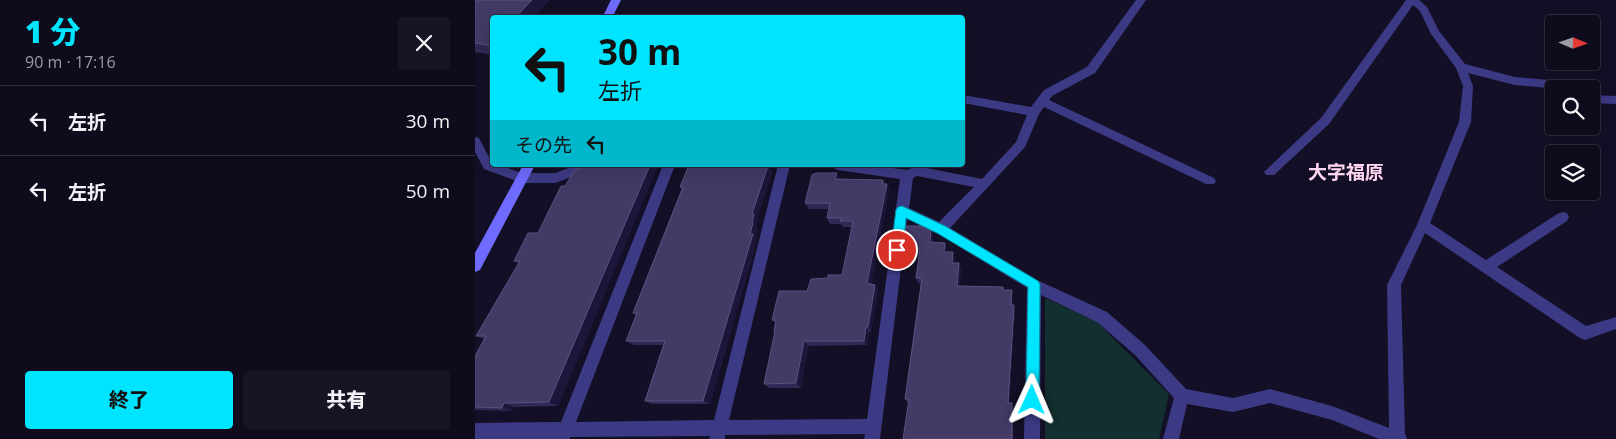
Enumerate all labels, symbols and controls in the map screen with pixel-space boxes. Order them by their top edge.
text: 1 分 [25,11,80,52]
north arrow [1545,15,1600,70]
map controls [1545,15,1600,200]
button: close [398,17,450,69]
text: 30 m [598,28,681,75]
icon: left [515,35,580,100]
text: 90 m · 17:16 [25,51,116,73]
text: 左折 [598,75,642,105]
button: search [1545,80,1600,135]
icon: left [25,107,53,135]
text: 30 m [406,108,450,134]
text: 左折 [68,109,106,135]
icon: left [582,130,610,158]
text: その先 [515,132,572,158]
button: layers [1545,145,1600,200]
district label: 大字福原 [1308,159,1384,185]
icon: left [25,177,53,205]
text: 50 m [406,178,450,204]
text: 左折 [68,179,106,205]
pin [876,229,918,271]
icon: arrive [883,236,911,264]
button: 終了 [25,371,233,429]
button: 共有 [243,371,450,429]
position arrow [1005,373,1057,425]

